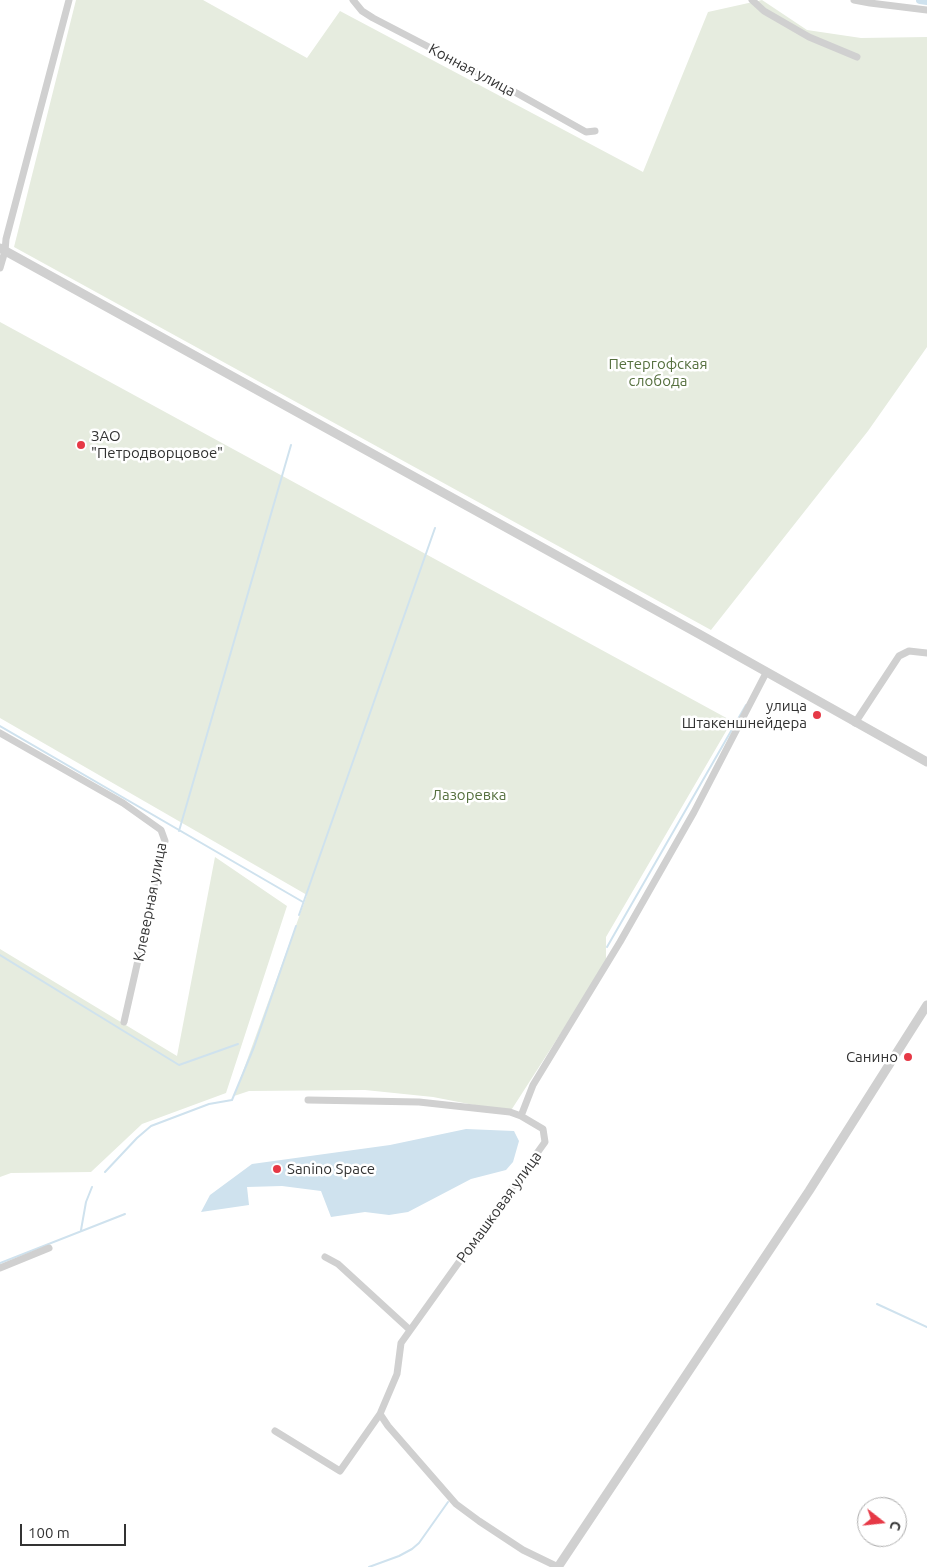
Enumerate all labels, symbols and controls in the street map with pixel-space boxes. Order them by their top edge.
street label: Конная улица [426,40,518,100]
park label: Петергофская слобода [608,355,708,390]
place label: ЗАО "Петродворцовое" [91,427,223,462]
marker: ЗАО "Петродворцовое" [75,439,87,451]
place label: улица Штакеншнейдера [682,697,807,732]
marker: улица Штакеншнейдера [811,709,823,721]
park label: Лазоревка [432,786,506,804]
street label: Клеверная улица [130,841,170,963]
place label: Санино [846,1048,898,1066]
marker: Санино [902,1051,914,1063]
street label: Ромашковая улица [453,1148,545,1266]
place label: Sanino Space [287,1160,375,1178]
marker: Sanino Space [271,1163,283,1175]
north arrow [857,1497,907,1547]
scale bar [22,1514,129,1546]
text: С [887,1519,904,1532]
text: 100 m [28,1524,70,1541]

